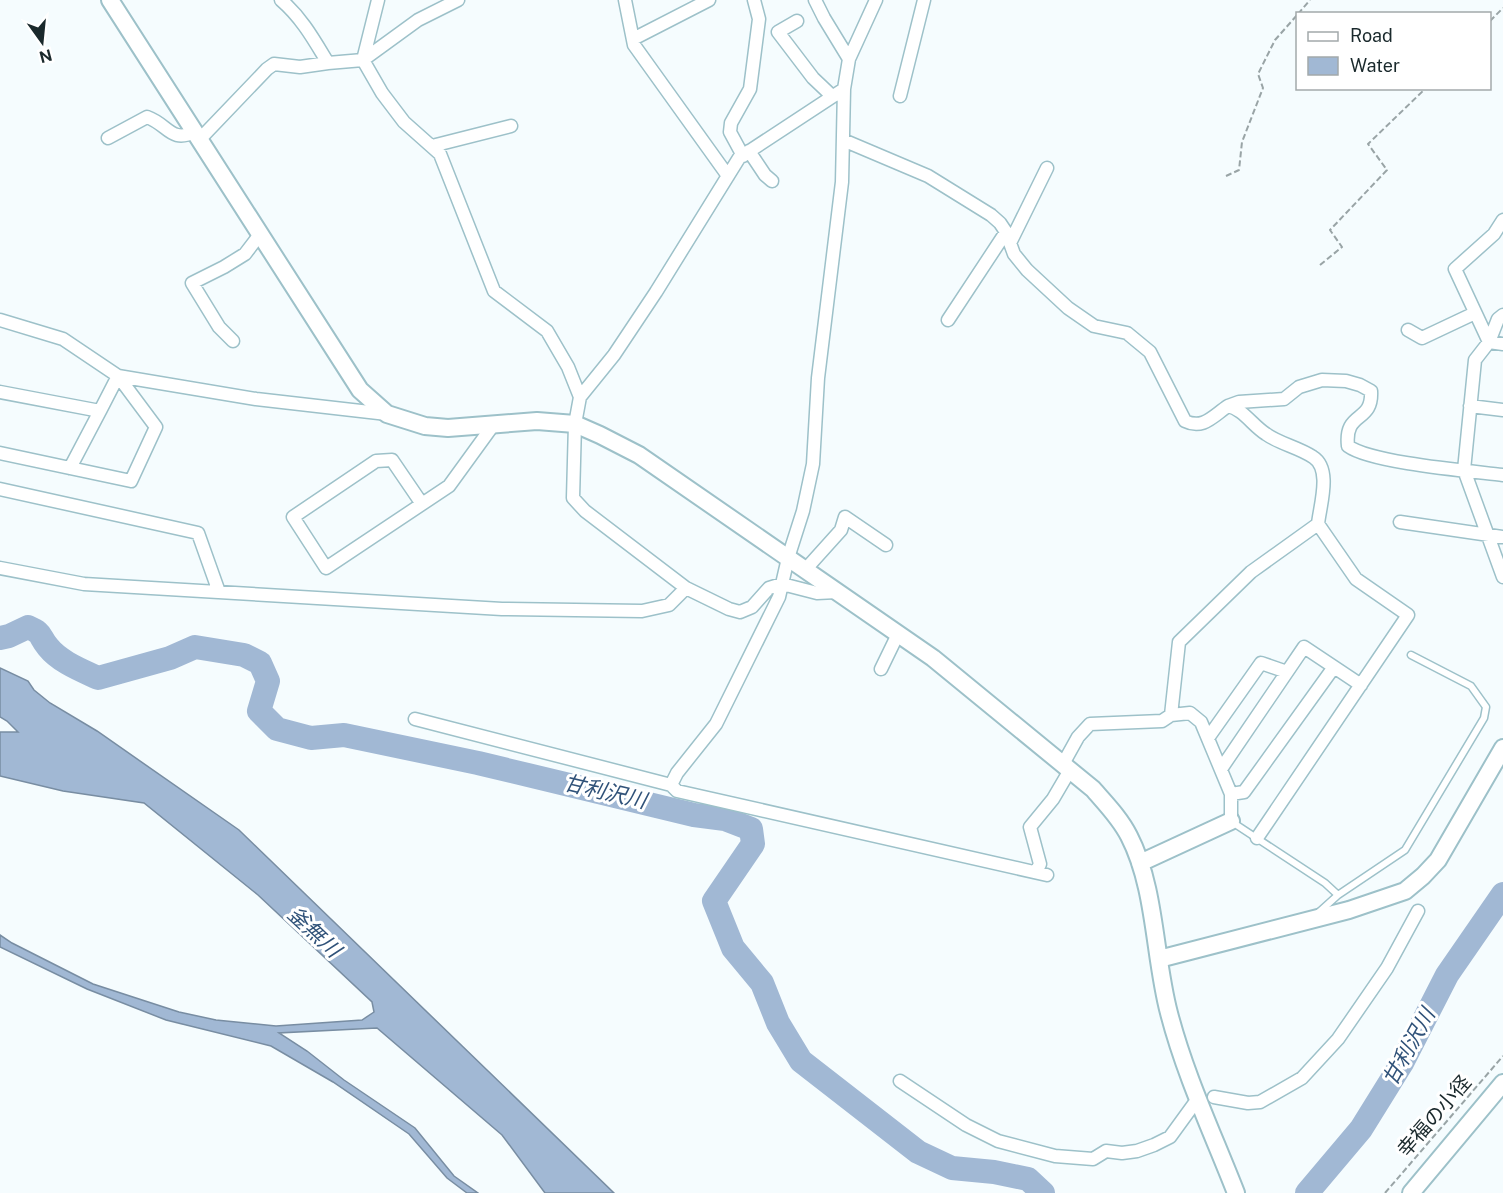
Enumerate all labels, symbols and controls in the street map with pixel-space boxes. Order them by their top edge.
north arrow [12,12,72,72]
legend [1296,12,1491,90]
text: Road [1350,25,1393,46]
text: N [37,45,54,67]
text: Water [1350,55,1400,76]
water label: 甘利沢川 [561,770,651,814]
water label: 釜無川 [283,901,347,964]
water label: 甘利沢川 [1377,1002,1441,1090]
street label: 幸福の小径 [1392,1070,1476,1162]

